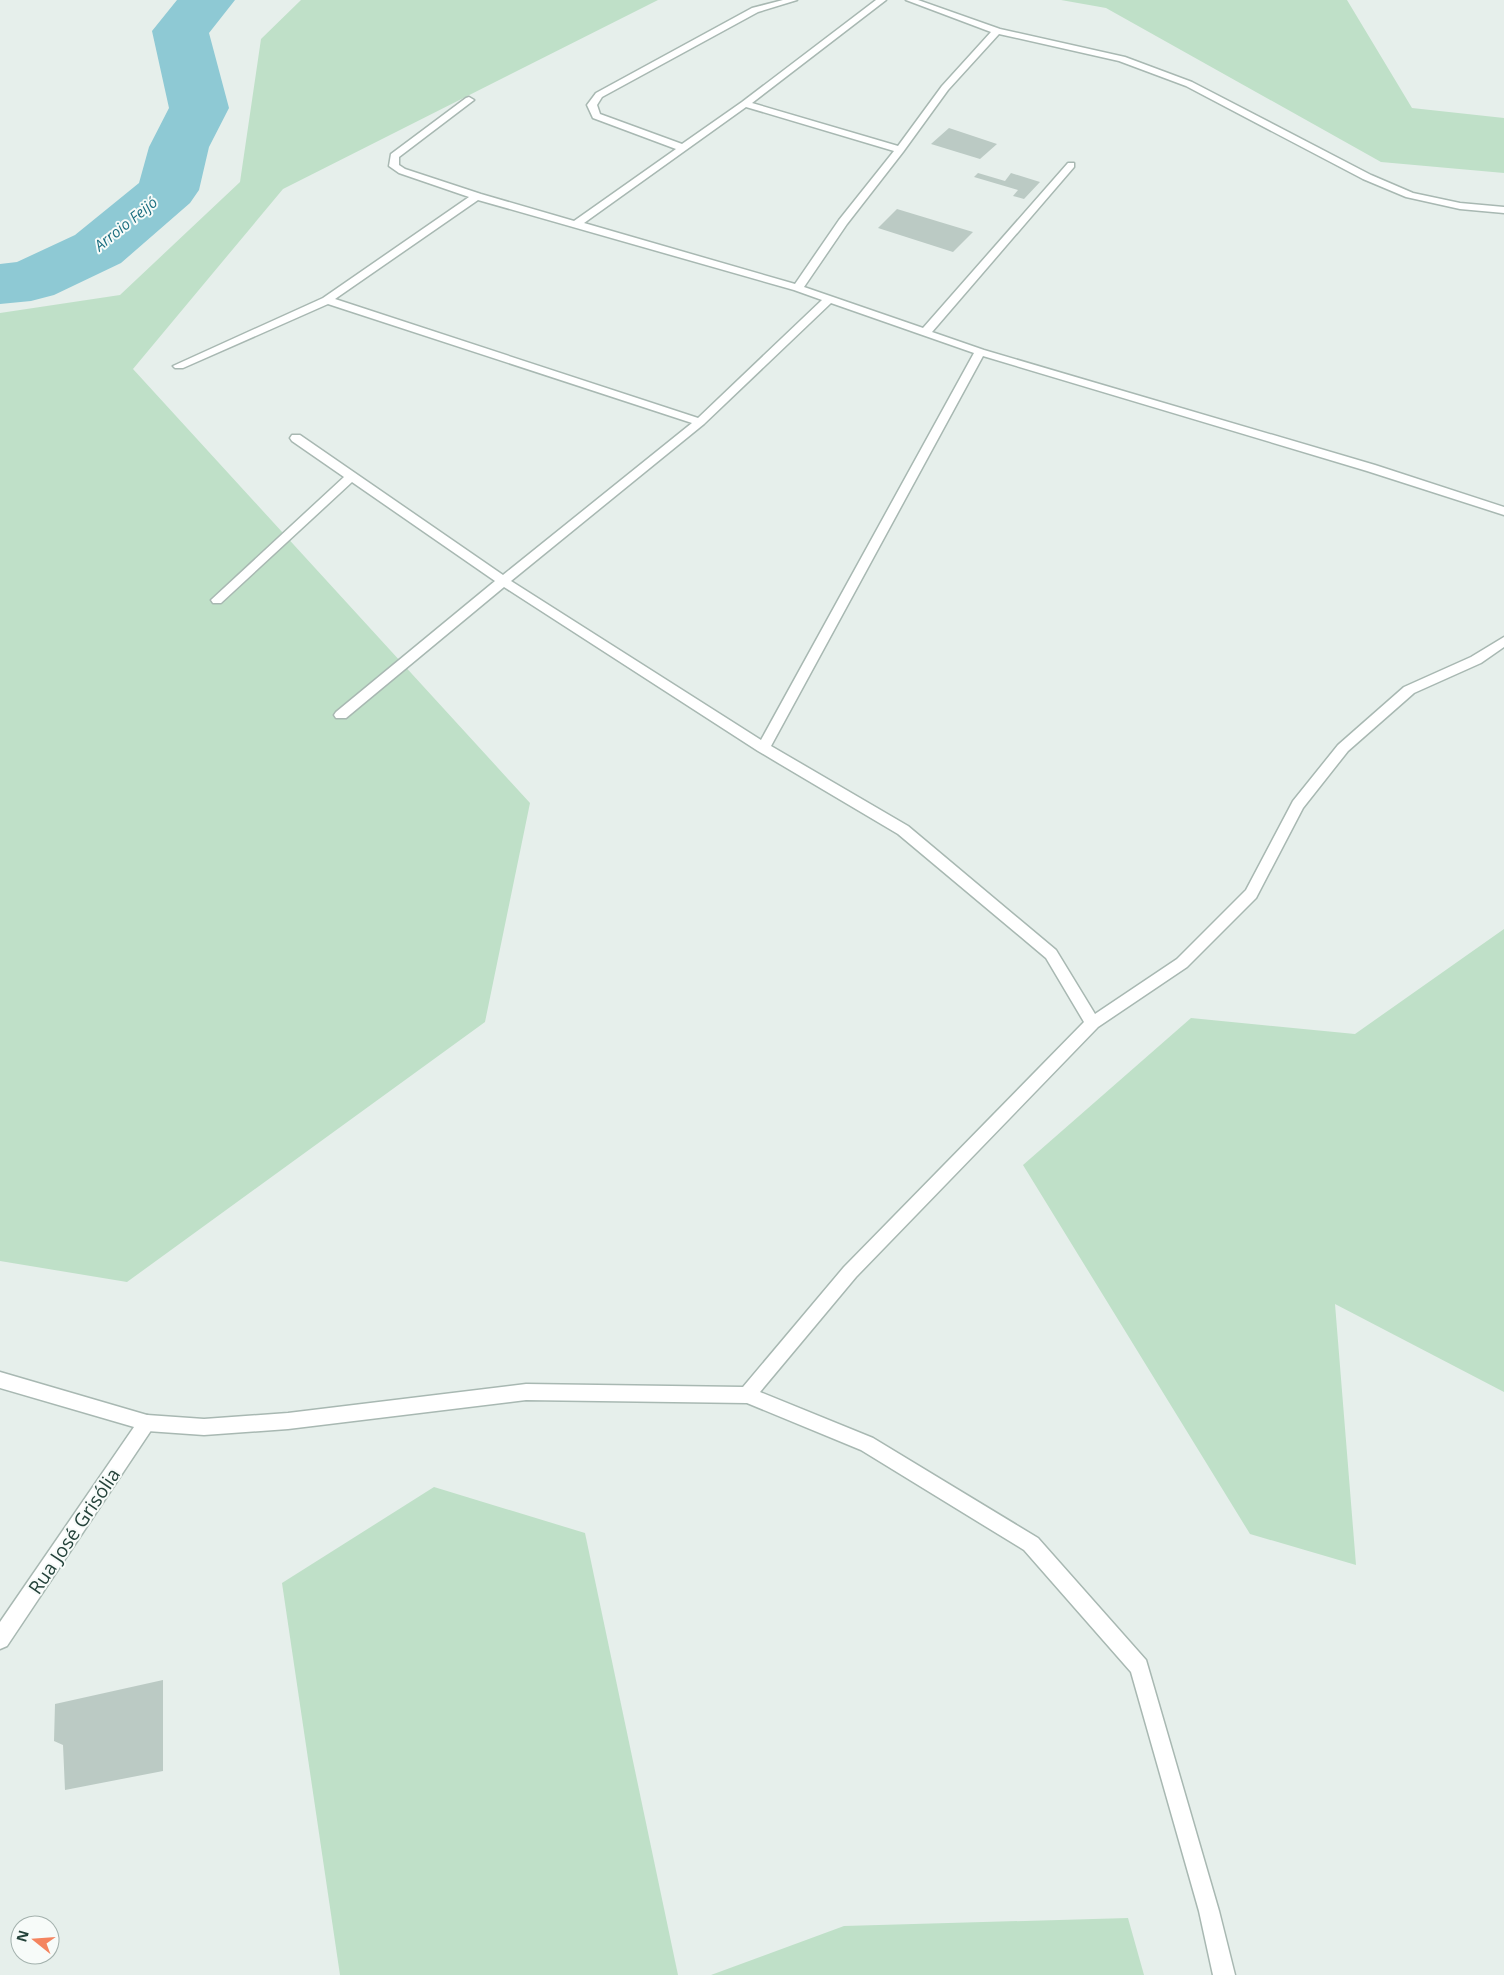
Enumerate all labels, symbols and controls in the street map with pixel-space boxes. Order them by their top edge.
water label: Arroio Feijó [89,192,161,255]
street label: Rua José Grisólia [22,1463,126,1599]
north arrow [10,1915,60,1965]
text: N [11,1928,33,1944]

